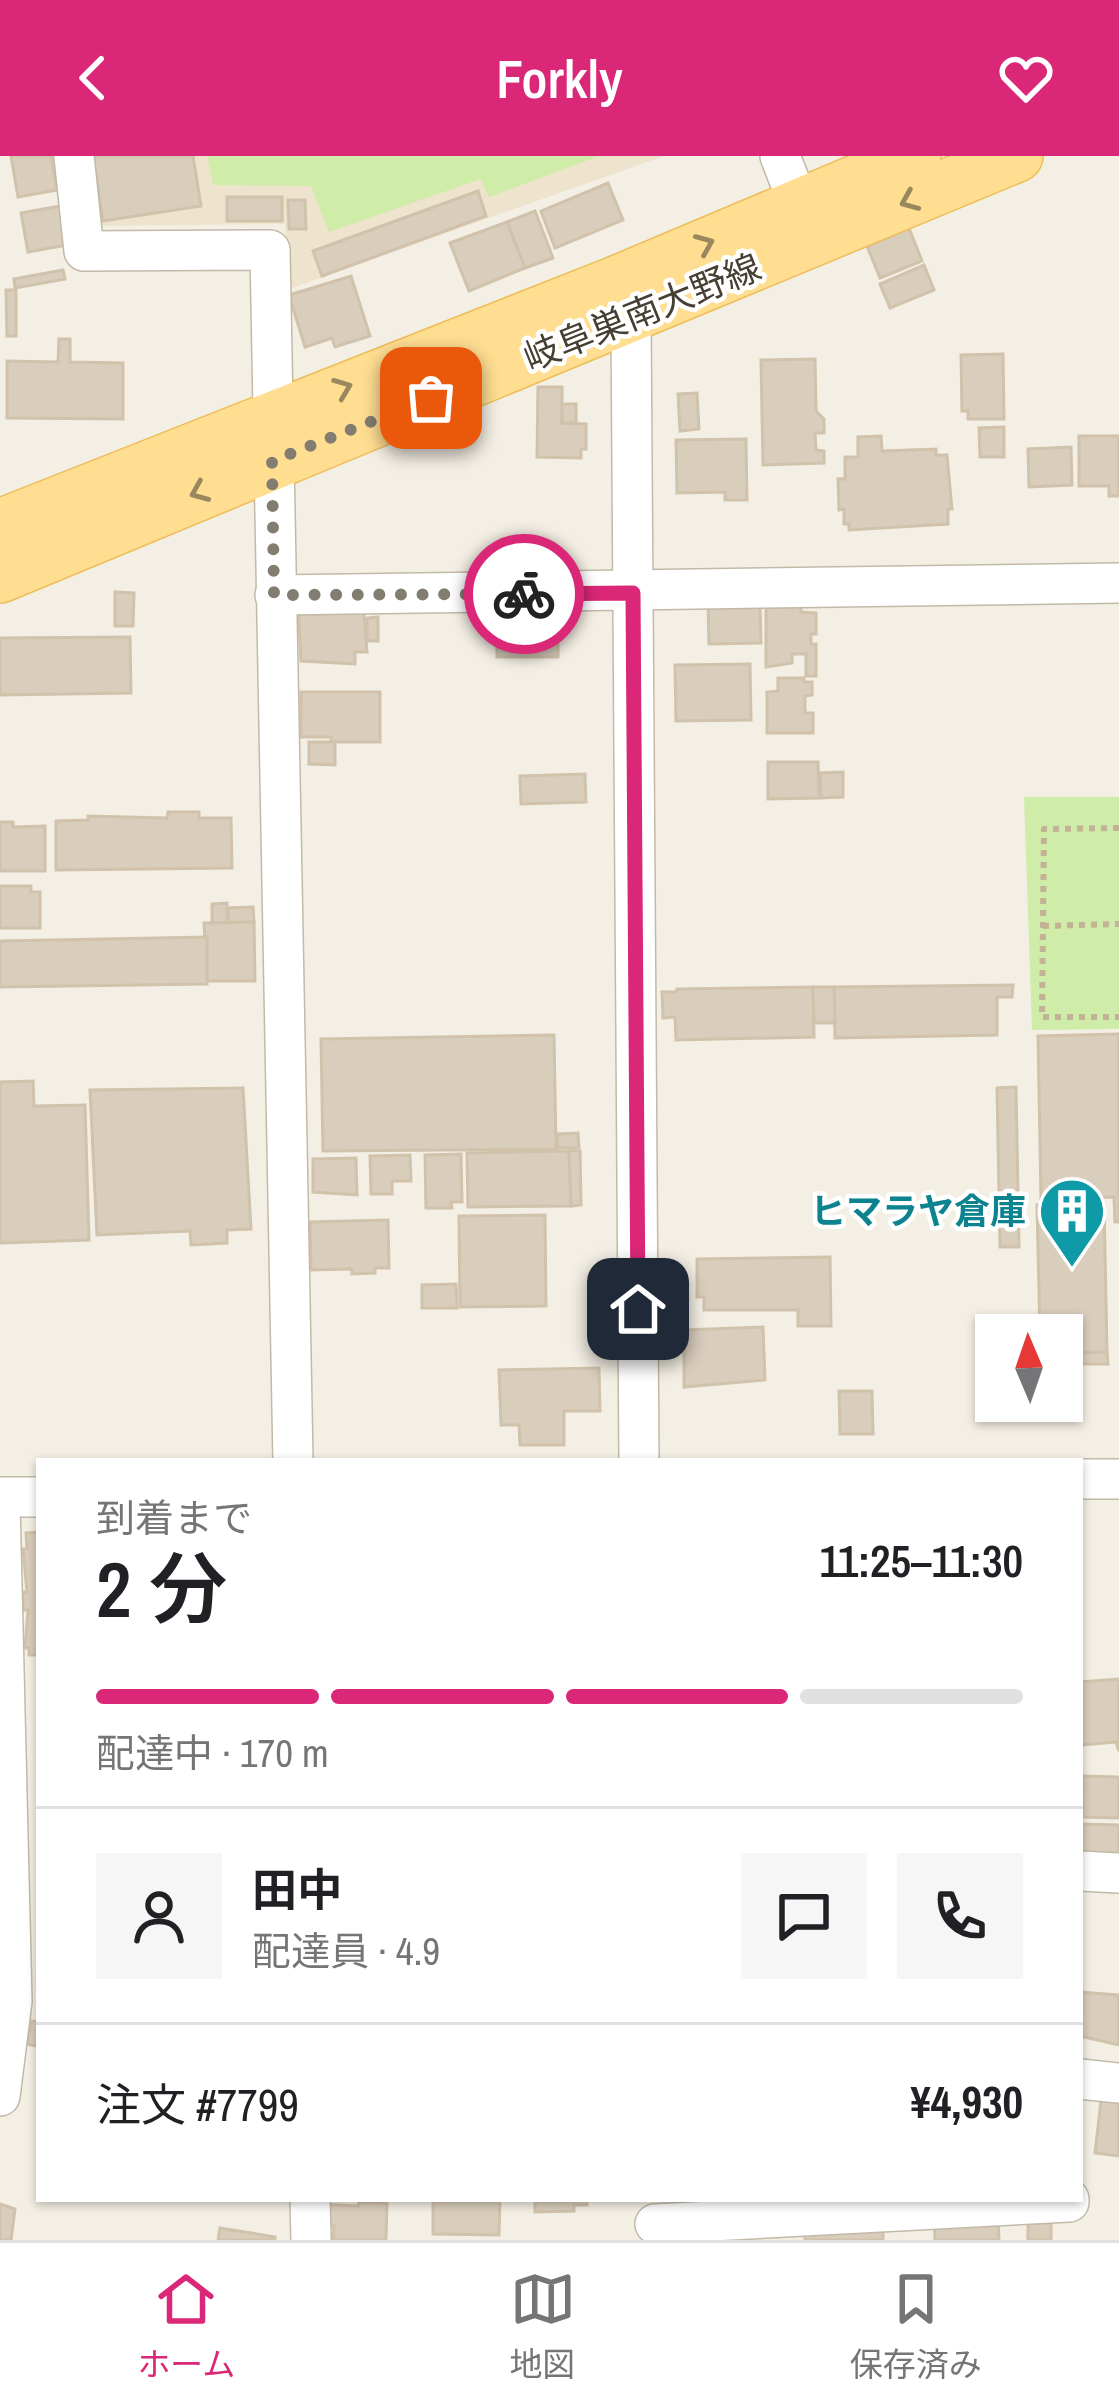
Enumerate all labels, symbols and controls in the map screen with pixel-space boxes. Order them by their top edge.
text: Forkly [496,42,623,115]
icon: back [60,45,126,111]
icon: heart [993,45,1059,111]
one-way arrow [900,187,922,211]
one-way arrow [693,235,715,259]
street label: 岐阜巣南大野線 [516,243,768,381]
pin [380,347,482,449]
icon: bag [398,365,464,431]
one-way arrow [331,377,352,402]
one-way arrow [189,478,211,502]
courier [464,534,584,654]
icon: bike [491,561,557,627]
building icon: ヒマラヤ倉庫 [1037,1176,1107,1270]
place label: ヒマラヤ倉庫 [810,1187,1026,1235]
pin [587,1258,689,1360]
icon: home [605,1276,671,1342]
north arrow [975,1314,1083,1422]
map controls [975,1314,1083,1422]
text: 到着まで [96,1492,252,1544]
text: 11:25–11:30 [820,1530,1023,1591]
text: 2 分 [96,1536,227,1641]
text: 配達中 · 170 m [96,1727,329,1779]
button: person [96,1853,222,1979]
button: chat [741,1853,867,1979]
button: phone [897,1853,1023,1979]
text: 田中 [252,1859,342,1920]
text: 配達員 · 4.9 [252,1925,440,1977]
text: ¥4,930 [910,2071,1023,2132]
text: 注文 #7799 [96,2074,299,2135]
tab: ホーム [137,2266,235,2386]
tab: 地図 [510,2266,576,2386]
tab: 保存済み [850,2266,982,2386]

